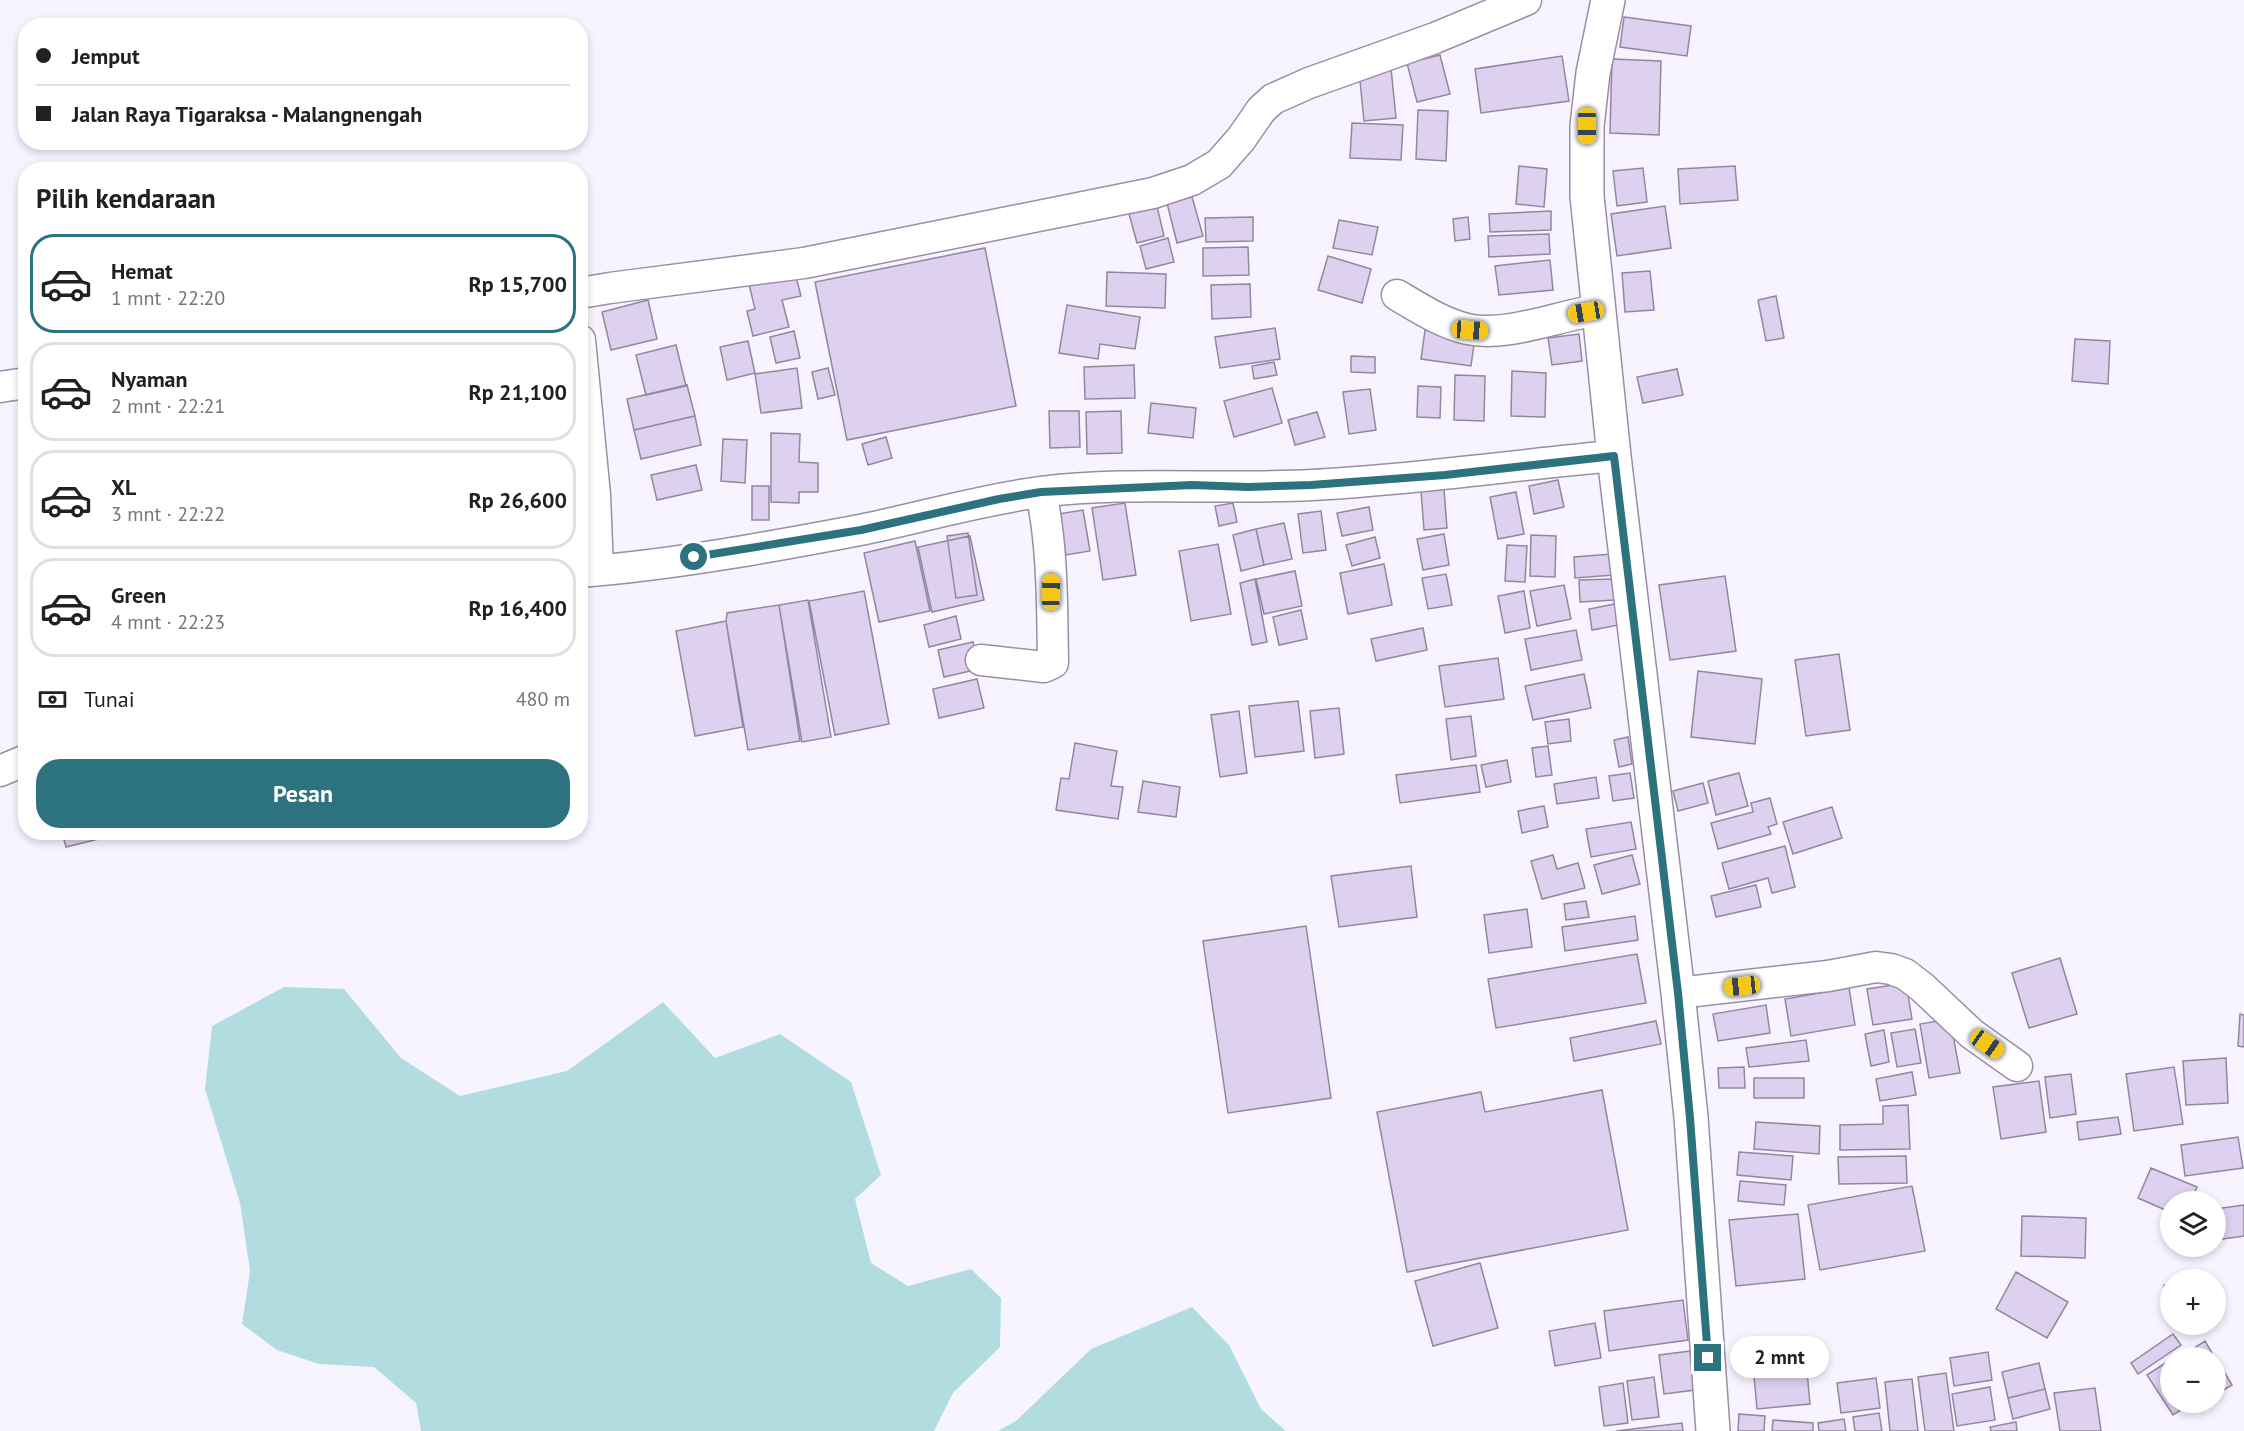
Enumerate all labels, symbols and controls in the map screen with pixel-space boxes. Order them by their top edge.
text: Jemput [72,42,140,70]
text: Jalan Raya Tigaraksa - Malangnengah [72,100,422,128]
car [1578,108,1596,144]
text: Pilih kendaraan [36,181,216,215]
icon: car [39,257,93,311]
text: Hemat [111,257,173,285]
text: Rp 15,700 [468,270,567,298]
text: 1 mnt · 22:20 [111,285,225,311]
car [1567,300,1605,324]
car [1451,320,1489,340]
icon: car [39,365,93,419]
text: Nyaman [111,365,188,393]
text: Rp 21,100 [468,378,567,406]
text: 2 mnt · 22:21 [111,393,225,419]
icon: car [39,473,93,527]
text: XL [111,473,136,501]
text: Rp 26,600 [468,486,567,514]
text: 3 mnt · 22:22 [111,501,225,527]
route start [680,543,707,570]
car [1042,574,1060,610]
icon: car [39,581,93,635]
text: Green [111,581,166,609]
text: Rp 16,400 [468,594,567,622]
text: 4 mnt · 22:23 [111,609,225,635]
icon: cash [36,683,69,716]
text: Tunai [84,685,135,713]
text: 480 m [516,686,570,712]
button: Pesan [36,759,570,828]
car [1723,975,1761,997]
car [1967,1026,2007,1062]
map controls [2160,1191,2226,1413]
button: layers [2160,1191,2226,1257]
button: + [2160,1269,2226,1335]
callout: 2 mnt [1729,1337,1828,1379]
route end [1694,1344,1721,1371]
text: 2 mnt [1754,1344,1805,1370]
button: − [2160,1347,2226,1413]

